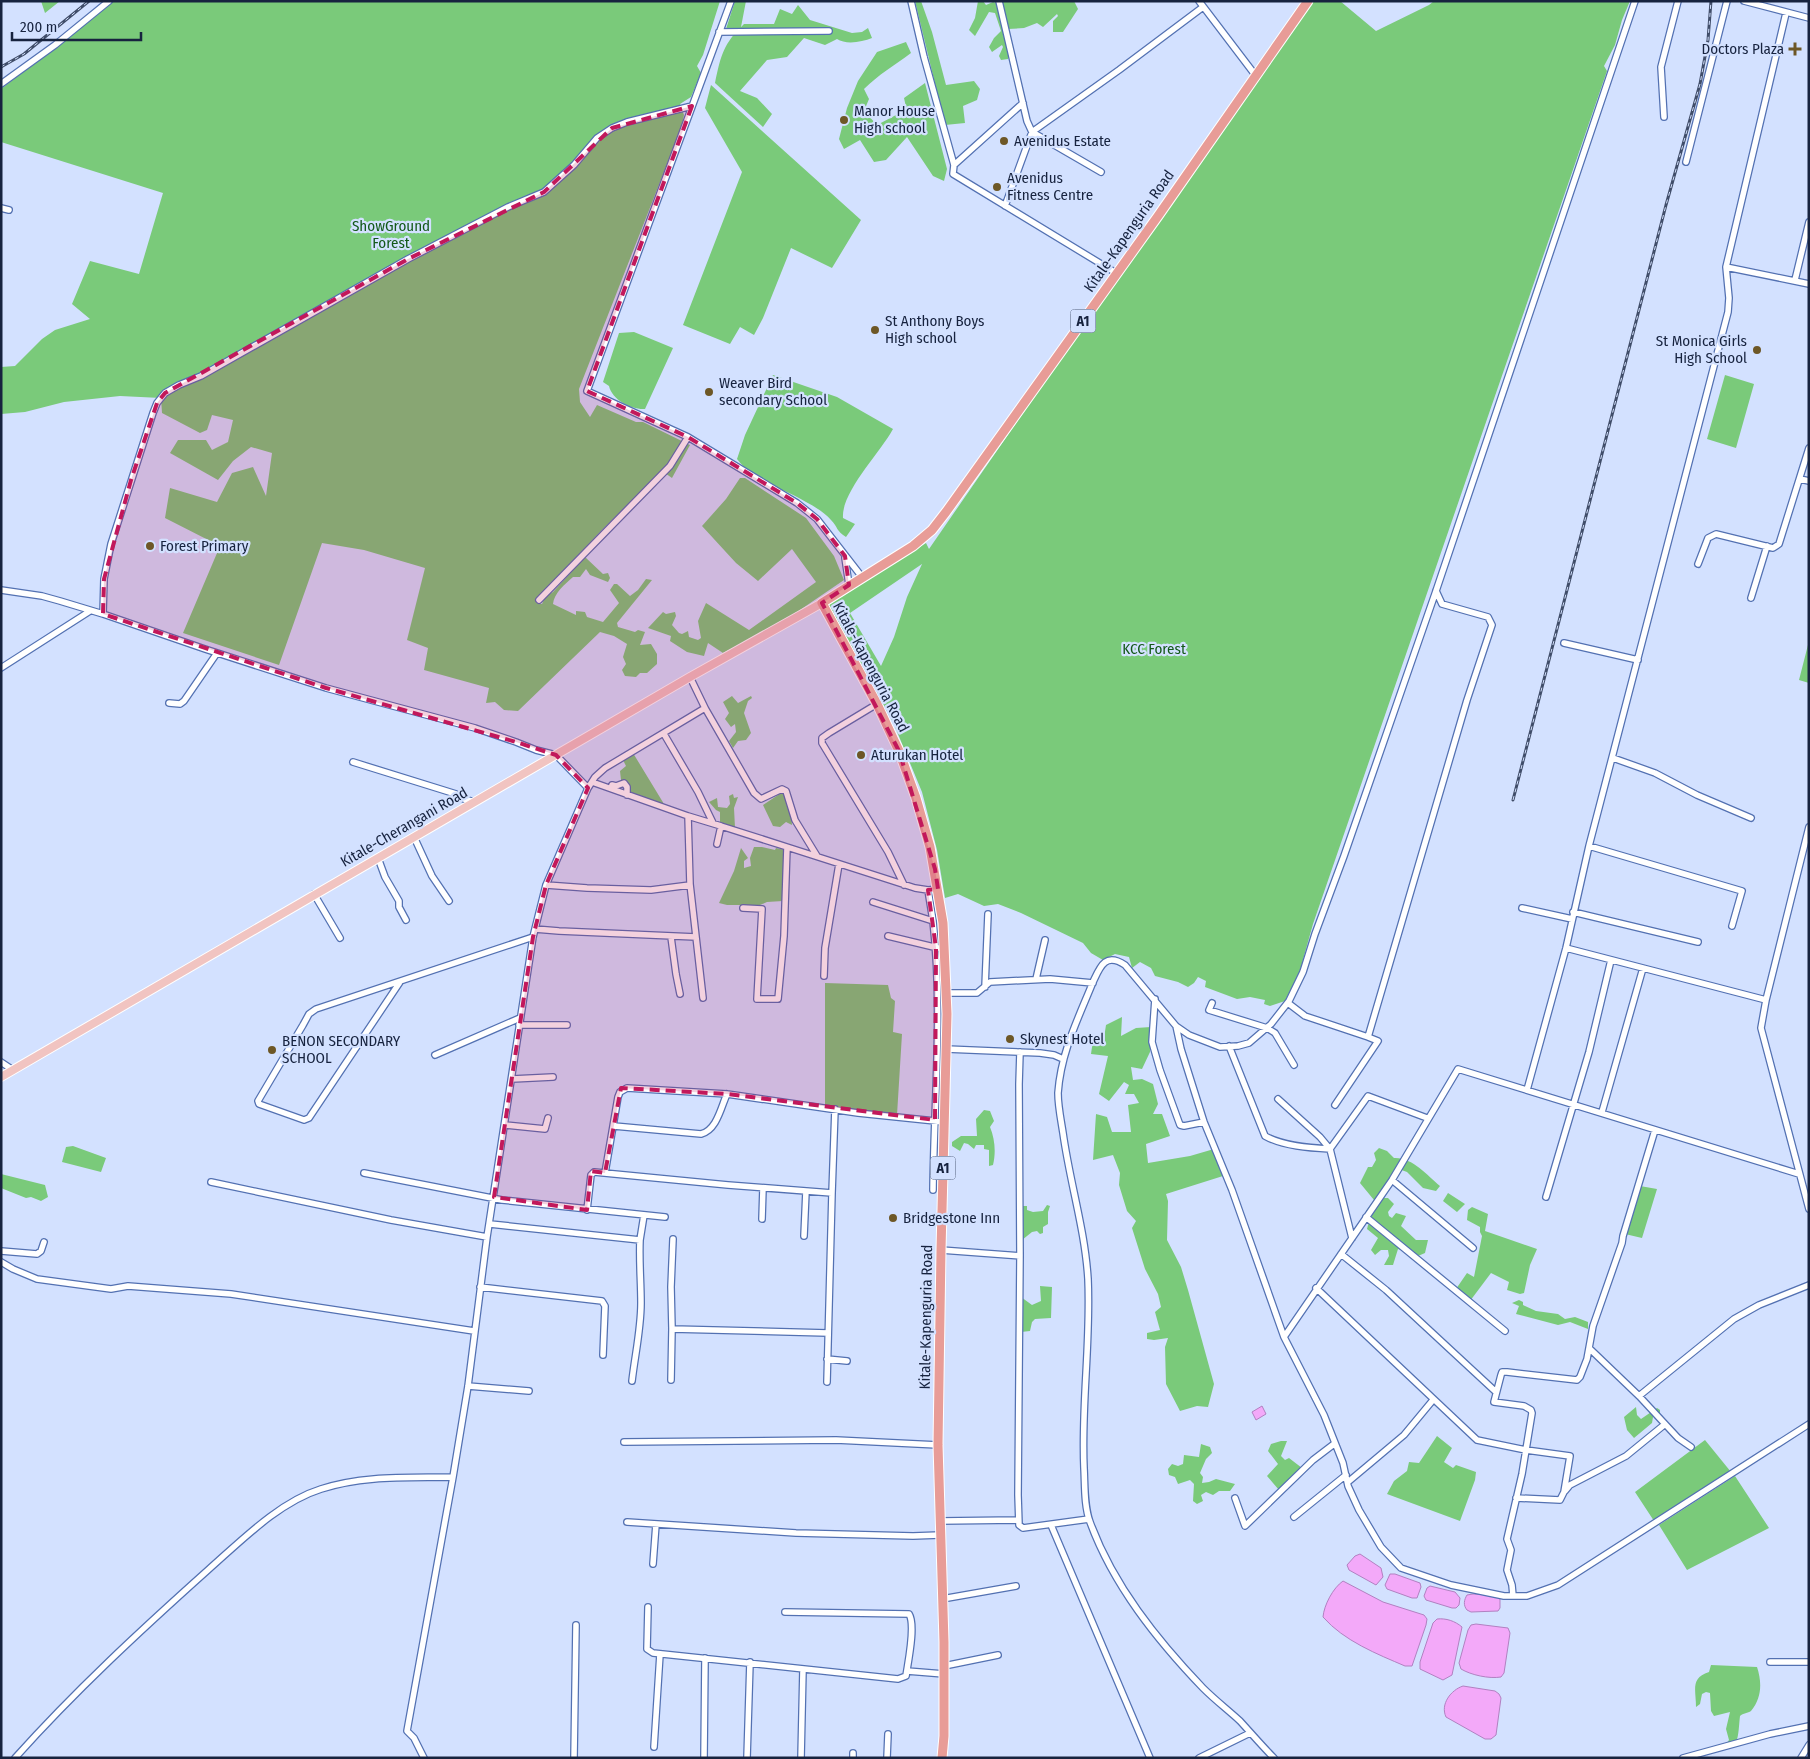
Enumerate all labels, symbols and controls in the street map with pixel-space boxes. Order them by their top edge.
scale bar [12,10,141,42]
text: 200 m [20,18,57,36]
place label: Doctors Plaza [1701,40,1784,58]
marker: Doctors Plaza [1788,42,1802,56]
place label: Manor House High school [854,102,935,137]
marker: Manor House High school [838,114,850,126]
place label: Avenidus Estate [1014,132,1111,150]
marker: Avenidus Estate [998,135,1010,147]
street label: Kitale-Kapenguria Road [1080,167,1178,295]
place label: Avenidus Fitness Centre [1007,169,1093,204]
marker: Avenidus Fitness Centre [991,181,1003,193]
park label: ShowGround Forest [352,217,430,252]
road number: A1 [1070,310,1096,332]
place label: St Anthony Boys High school [885,312,984,347]
marker: St Anthony Boys High school [869,324,881,336]
place label: St Monica Girls High School [1656,332,1747,367]
marker: St Monica Girls High School [1751,344,1763,356]
place label: Weaver Bird secondary School [719,374,827,409]
marker: Weaver Bird secondary School [703,386,715,398]
place label: Forest Primary [160,537,249,555]
marker: Forest Primary [144,540,156,552]
street label: Kitale-Kapenguria Road [829,599,913,735]
park label: KCC Forest [1122,640,1186,658]
place label: Aturukan Hotel [871,746,963,764]
marker: Aturukan Hotel [855,749,867,761]
street label: Kitale-Cherangani Road [337,783,471,871]
place label: Skynest Hotel [1020,1030,1104,1048]
place label: BENON SECONDARY SCHOOL [282,1032,401,1067]
marker: Skynest Hotel [1004,1033,1016,1045]
marker: BENON SECONDARY SCHOOL [266,1044,278,1056]
road number: A1 [930,1156,956,1180]
place label: Bridgestone Inn [903,1209,1000,1227]
marker: Bridgestone Inn [887,1212,899,1224]
street label: Kitale-Kapenguria Road [916,1244,936,1390]

